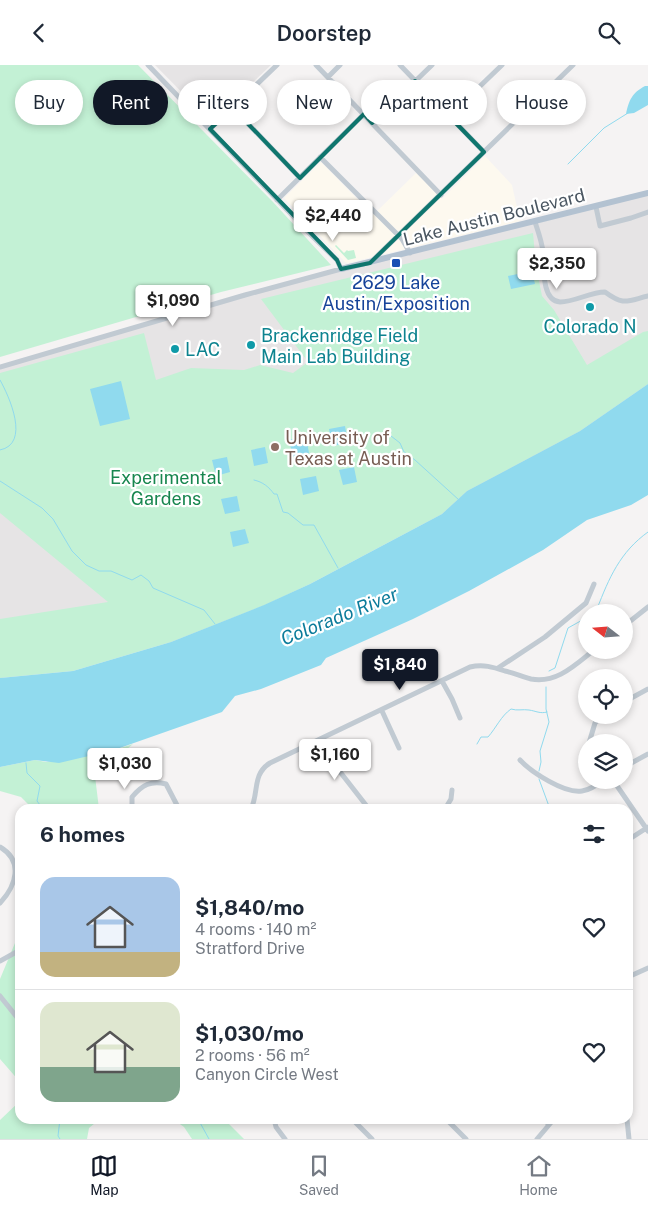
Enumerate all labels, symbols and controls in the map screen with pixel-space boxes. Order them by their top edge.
icon: back [25,19,53,47]
icon: search [595,19,623,47]
text: Doorstep [276,20,372,46]
chip: Buy [15,80,83,125]
chip: Rent [93,80,168,125]
chip: Filters [178,80,267,125]
chip: New [277,80,351,125]
chip: Apartment [361,80,487,125]
chip: House [497,80,586,125]
street label: Lake Austin Boulevard [401,184,587,250]
pin: $2,440 [292,199,374,242]
text: $2,440 [305,206,361,225]
pin: $2,350 [516,247,598,290]
text: $2,350 [528,254,586,273]
marker: 2629 Lake Austin/Exposition [390,257,402,269]
place label: 2629 Lake Austin/Exposition [322,272,470,314]
pin: $1,090 [132,285,214,327]
text: $1,090 [146,291,200,310]
marker: Colorado N [584,301,596,313]
place label: Colorado N [543,316,637,337]
place label: Brackenridge Field Main Lab Building [261,325,418,367]
place label: LAC [185,339,220,360]
marker: Brackenridge Field Main Lab Building [245,339,257,351]
marker: LAC [169,343,181,355]
place label: University of Texas at Austin [285,427,412,469]
marker: University of Texas at Austin [269,441,281,453]
park label: Experimental Gardens [110,467,222,509]
water label: Colorado River [277,582,402,650]
north arrow [578,604,632,659]
map controls [578,604,633,789]
pin: $1,840 [359,649,441,691]
text: $1,840 [373,655,427,674]
button: locate [578,669,633,724]
button: layers [578,734,633,789]
pin: $1,160 [294,739,376,781]
text: $1,160 [310,745,360,764]
pin: $1,030 [84,747,166,790]
text: $1,030 [98,754,152,773]
icon: filters [580,820,608,848]
text: 6 homes [40,822,125,847]
text: $1,840/mo [195,895,304,920]
icon: home [80,897,140,957]
icon: heart [580,913,608,941]
text: 4 rooms · 140 m² [195,920,316,939]
text: Stratford Drive [195,939,305,958]
text: $1,030/mo [195,1021,304,1046]
icon: home [80,1022,140,1082]
icon: heart [580,1038,608,1066]
text: 2 rooms · 56 m² [195,1046,310,1065]
text: Canyon Circle West [195,1065,339,1084]
tab: Map [90,1152,119,1198]
tab: Saved [299,1152,339,1198]
tab: Home [519,1152,558,1198]

